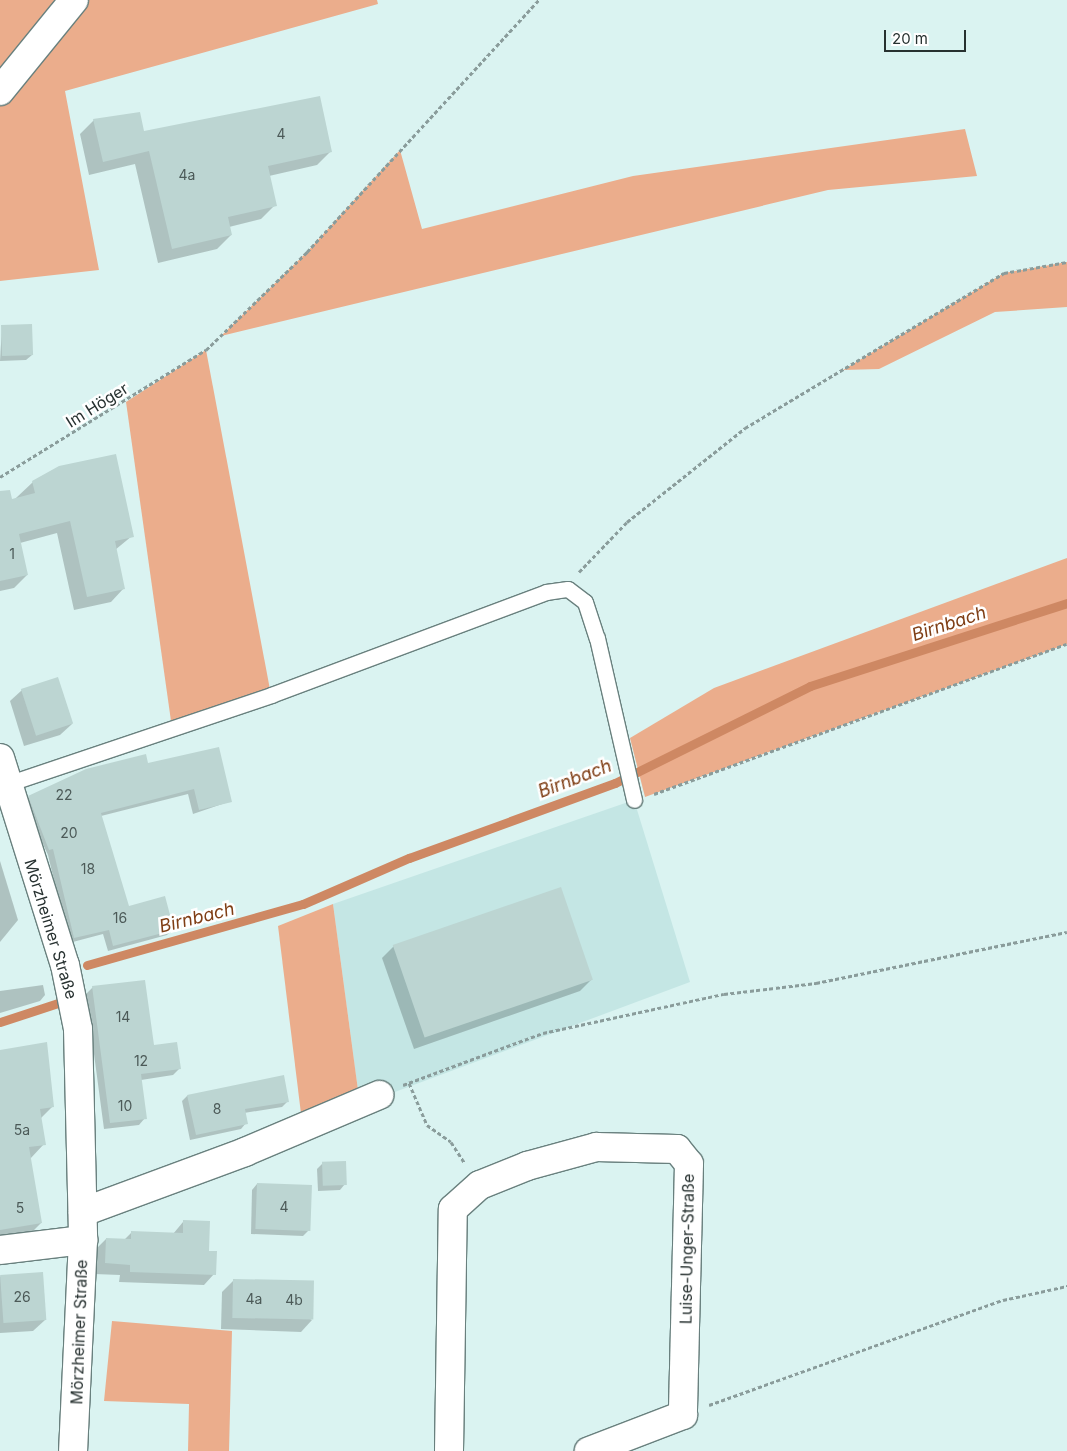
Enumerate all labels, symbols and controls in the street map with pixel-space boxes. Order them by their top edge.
scale bar [887,20,970,52]
text: 20 m [892,29,928,48]
house number: 4 [276,126,286,142]
house number: 4a [179,167,195,183]
street label: Im Höger [62,378,132,432]
house number: 1 [9,546,15,562]
water label: Birnbach [909,602,989,646]
water label: Birnbach [535,755,615,803]
house number: 22 [55,787,73,803]
house number: 20 [60,825,78,841]
street label: Mörzheimer Straße [21,857,81,1001]
house number: 18 [81,861,95,877]
water label: Birnbach [157,898,237,938]
house number: 16 [113,910,127,926]
house number: 14 [116,1009,130,1025]
house number: 12 [134,1053,148,1069]
house number: 10 [118,1098,132,1114]
house number: 8 [213,1101,221,1117]
house number: 5a [14,1122,30,1138]
street label: Luise-Unger-Straße [676,1174,698,1324]
house number: 4 [279,1199,289,1215]
house number: 5 [16,1200,24,1216]
street label: Mörzheimer Straße [67,1259,91,1405]
house number: 26 [13,1289,31,1305]
house number: 4a [246,1291,262,1307]
house number: 4b [285,1292,303,1308]

